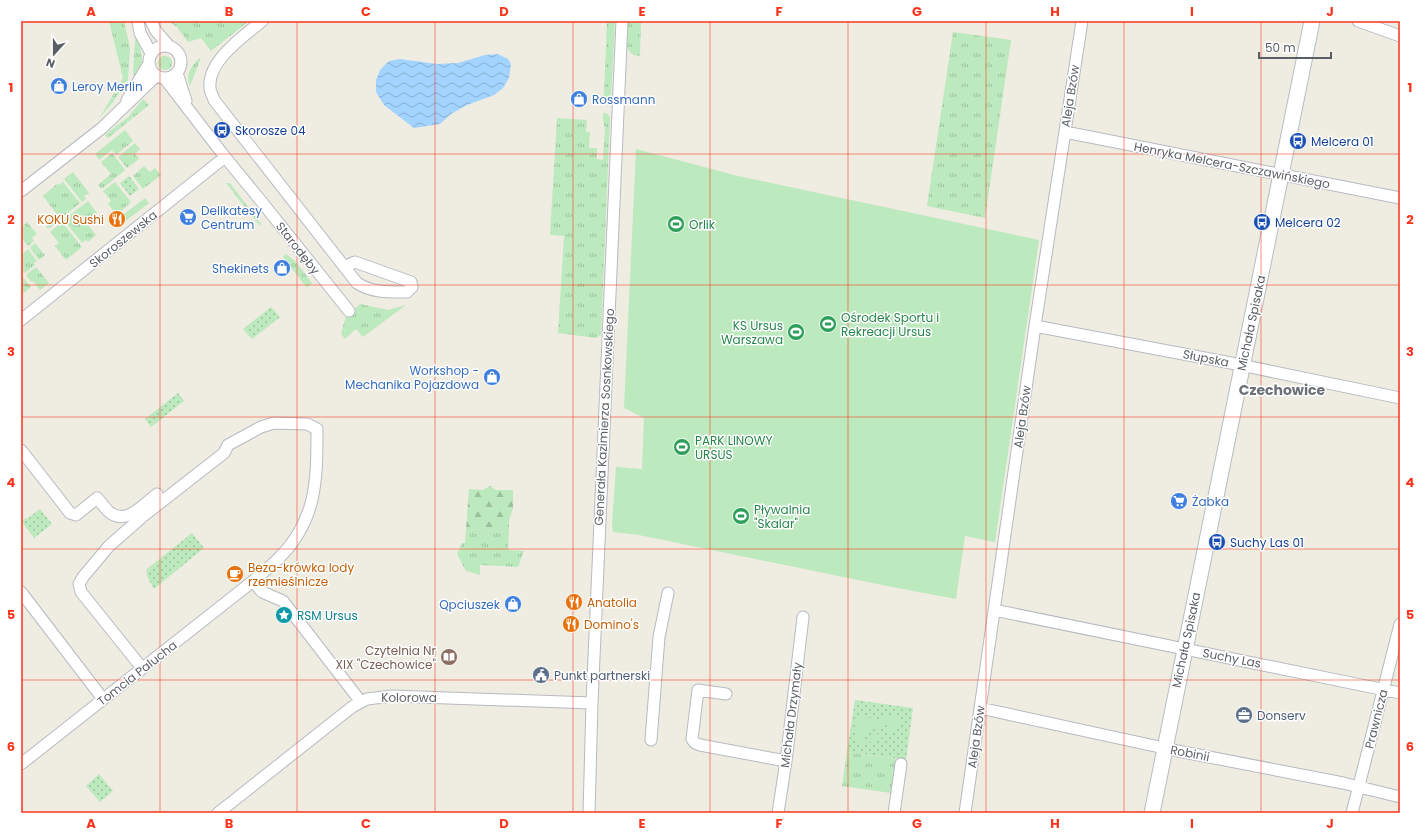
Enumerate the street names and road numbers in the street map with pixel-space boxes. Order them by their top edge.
street label: Aleja Bzów [1057,63,1083,128]
street label: Henryka Melcera-Szczawińskiego [1133,138,1332,192]
street label: Skoroszewska [86,206,160,272]
street label: Starodęby [272,218,324,278]
street label: Michała Spisaka [1233,274,1269,372]
street label: Generała Kazimierza Sosnkowskiego [590,308,618,526]
street label: Słupska [1182,345,1230,371]
street label: Aleja Bzów [1009,384,1035,449]
street label: Michała Spisaka [1168,591,1204,689]
street label: Tomcia Palucha [94,636,180,710]
street label: Suchy Las [1201,644,1263,672]
street label: Michała Drzymały [776,661,806,769]
street label: Prawnicza [1360,687,1392,751]
street label: Kolorowa [381,689,437,706]
street label: Aleja Bzów [963,704,989,769]
street label: Robinii [1169,741,1211,765]

